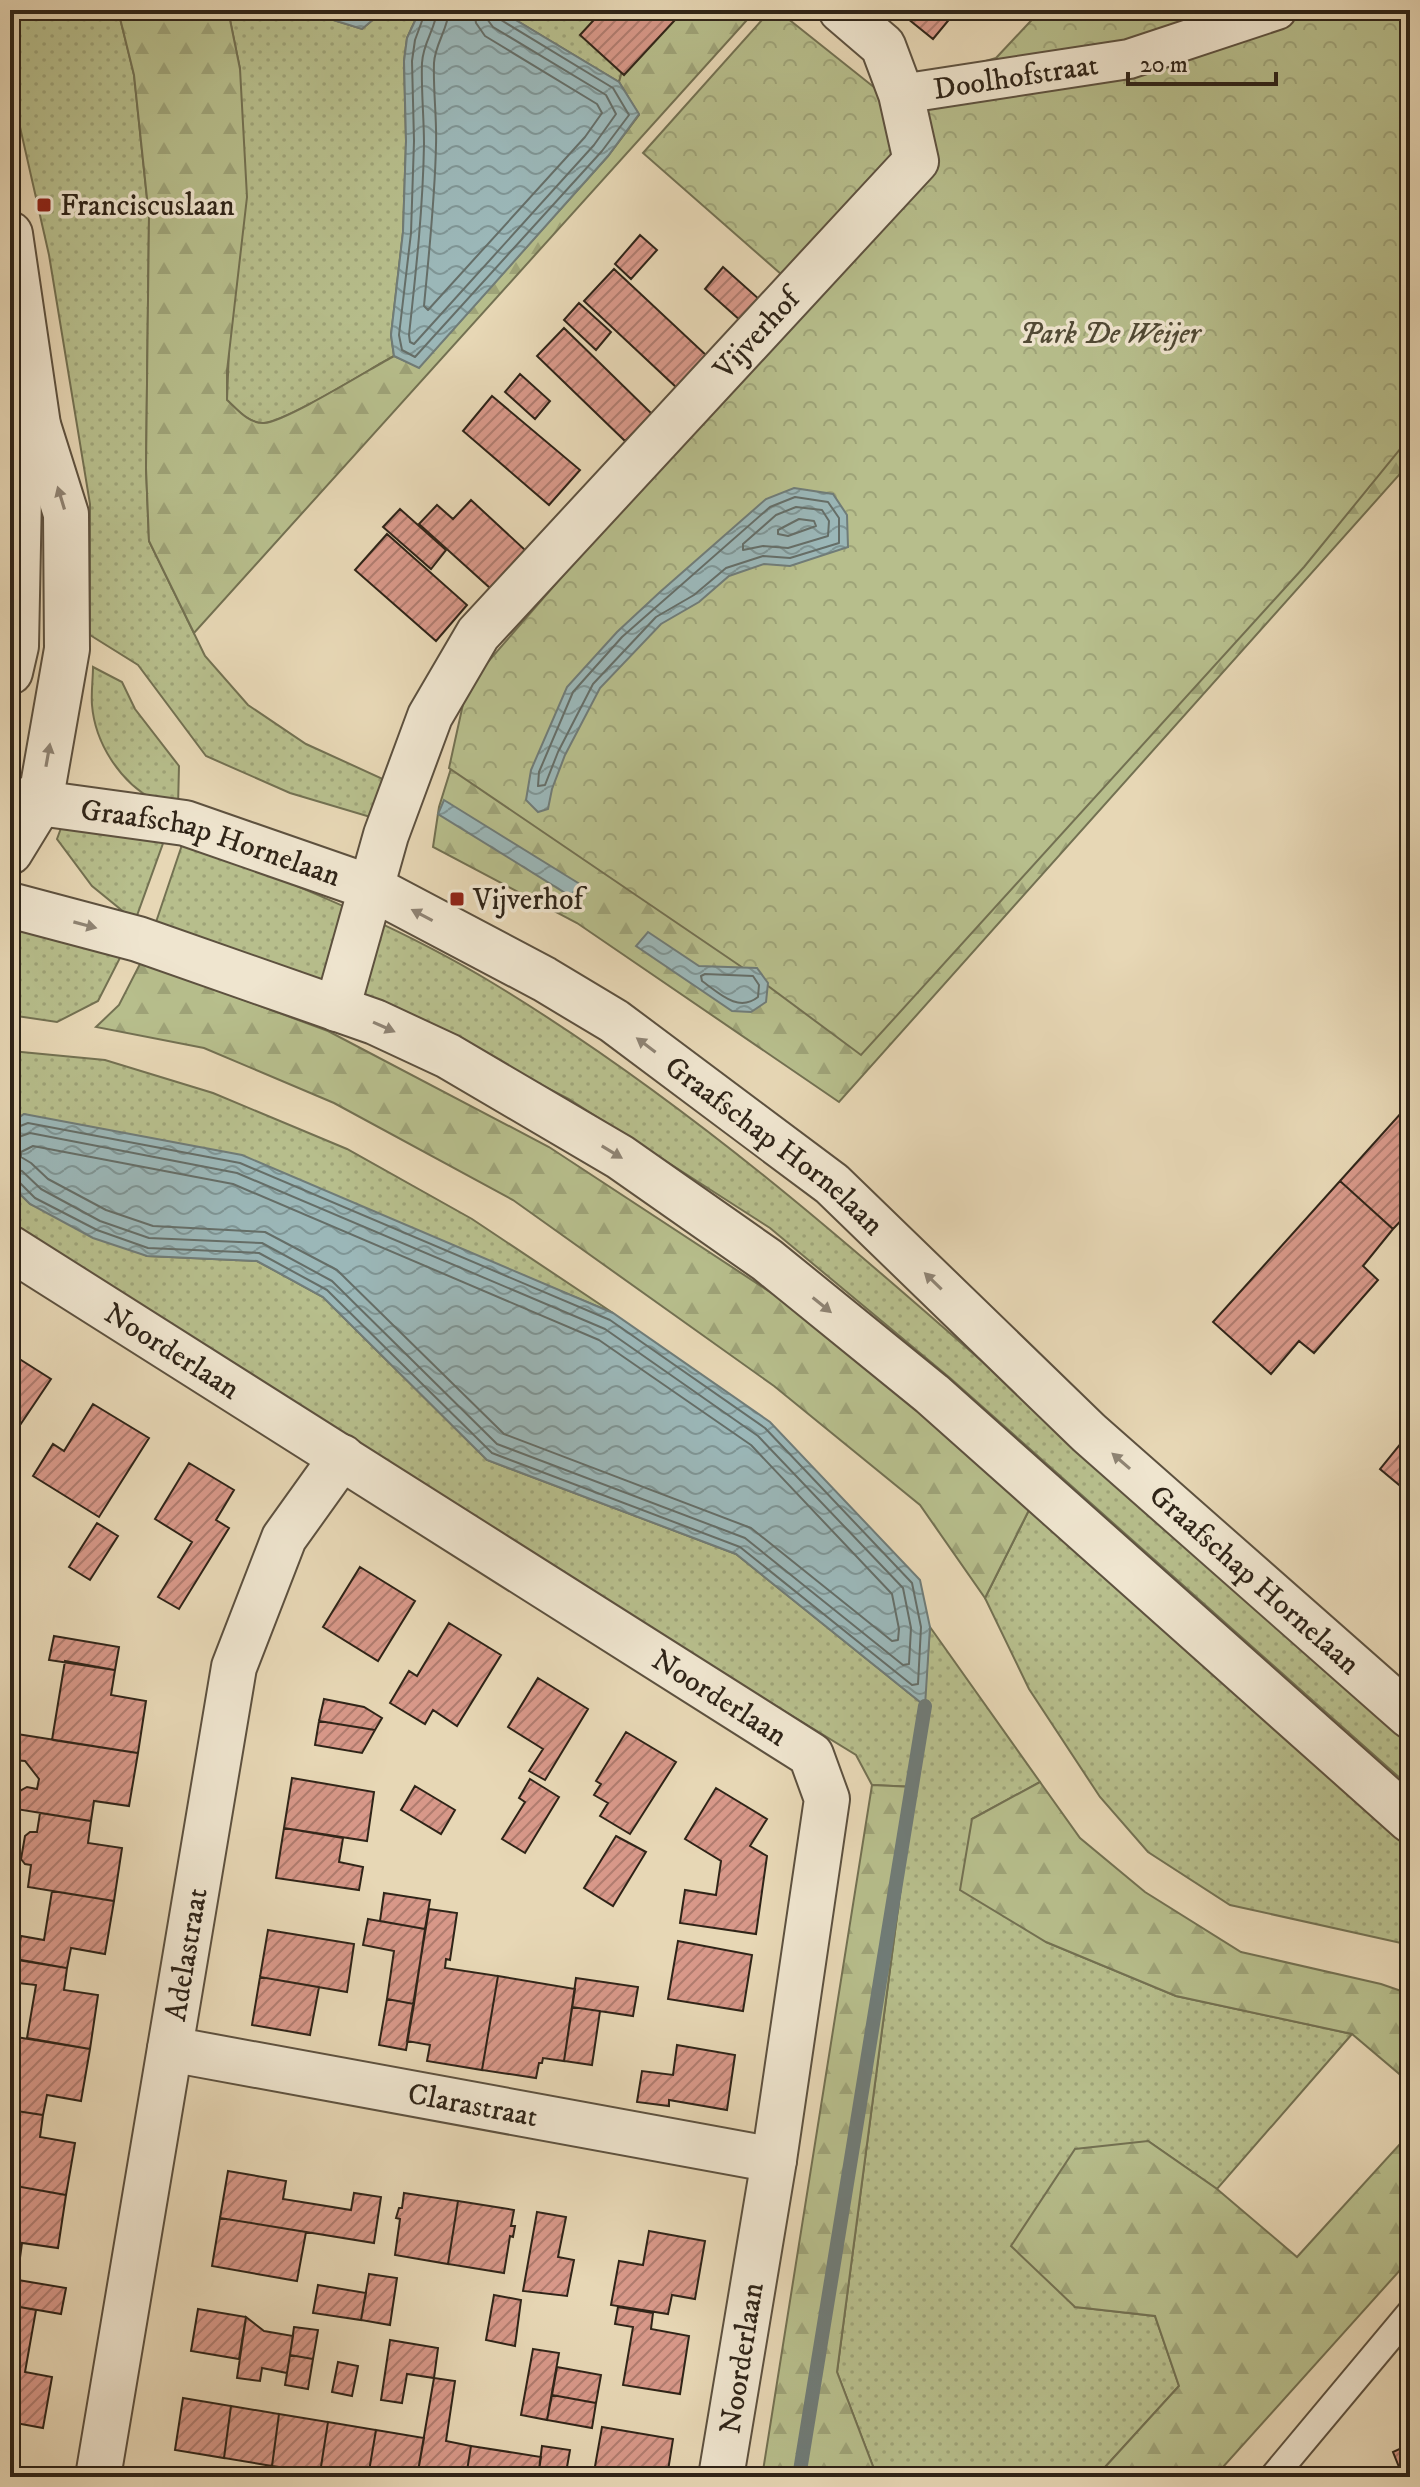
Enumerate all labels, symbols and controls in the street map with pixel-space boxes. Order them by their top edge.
scale bar [1128,36,1276,86]
street label: Doolhofstraat [931,47,1101,109]
text: 20 m [1140,50,1188,80]
place label: Franciscuslaan [60,188,235,225]
marker: Franciscuslaan [35,196,53,214]
street label: Vijverhof [706,278,811,388]
park label: Park De Weijer [1020,316,1203,353]
one-way arrow [54,485,67,509]
one-way arrow [43,742,55,767]
street label: Graafschap Hornelaan [78,792,346,896]
place label: Vijverhof [472,882,587,919]
marker: Vijverhof [448,890,466,908]
one-way arrow [410,908,433,921]
one-way arrow [73,920,98,932]
one-way arrow [373,1020,396,1033]
one-way arrow [635,1037,657,1053]
street label: Graafschap Hornelaan [657,1049,891,1244]
one-way arrow [601,1145,623,1159]
one-way arrow [923,1273,942,1291]
street label: Noorderlaan [97,1295,246,1409]
one-way arrow [812,1296,832,1313]
one-way arrow [1111,1452,1130,1470]
street label: Graafschap Hornelaan [1141,1478,1367,1683]
street label: Noorderlaan [645,1642,794,1755]
street label: Adelastraat [158,1885,217,2024]
street label: Clarastraat [405,2076,541,2136]
street label: Noorderlaan [712,2280,773,2437]

